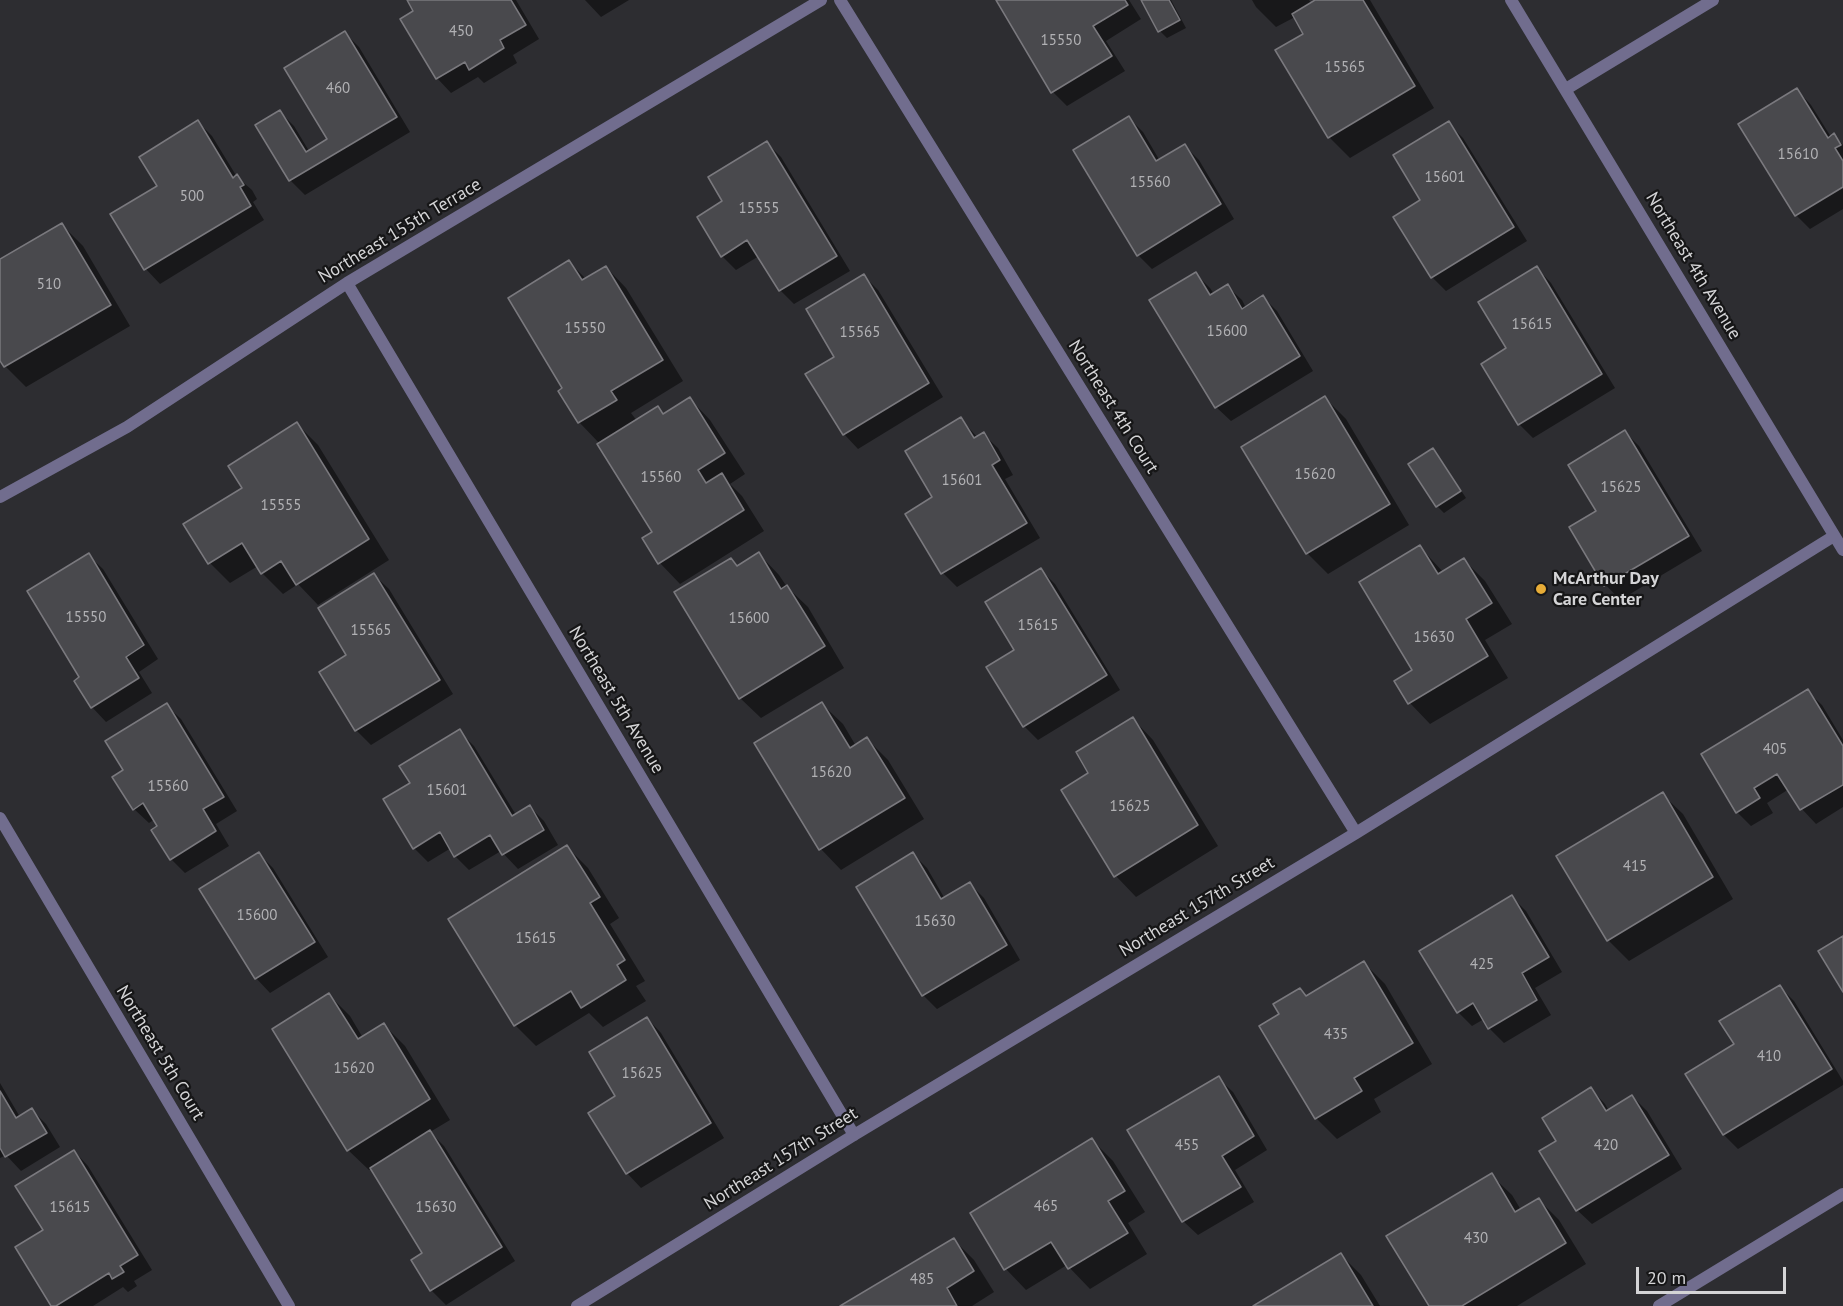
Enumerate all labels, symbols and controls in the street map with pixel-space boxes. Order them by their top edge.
house number: 450 [449,23,473,41]
house number: 15550 [1041,32,1081,50]
house number: 15565 [1325,59,1365,77]
house number: 460 [326,80,350,98]
house number: 15610 [1778,146,1818,164]
house number: 15601 [1425,169,1465,187]
street label: Northeast 155th Terrace [315,174,485,288]
house number: 15560 [1130,174,1170,192]
house number: 500 [180,188,204,206]
street label: Northeast 4th Avenue [1641,189,1745,343]
house number: 15555 [739,200,779,218]
house number: 510 [37,276,61,294]
house number: 15615 [1512,316,1552,334]
house number: 15550 [565,320,605,338]
house number: 15600 [1207,323,1247,341]
house number: 15565 [840,324,880,342]
street label: Northeast 4th Court [1063,336,1163,478]
house number: 15620 [1295,466,1335,484]
house number: 15560 [641,469,681,487]
house number: 15601 [942,472,982,490]
house number: 15625 [1601,479,1641,497]
house number: 15555 [261,497,301,515]
place label: McArthur Day Care Center [1553,568,1659,610]
marker: McArthur Day Care Center [1534,582,1548,596]
house number: 15550 [66,609,106,627]
house number: 15600 [729,610,769,628]
house number: 15615 [1018,617,1058,635]
house number: 15565 [351,622,391,640]
street label: Northeast 5th Avenue [564,623,668,777]
house number: 15630 [1414,629,1454,647]
house number: 405 [1763,741,1787,759]
house number: 15620 [811,764,851,782]
house number: 15560 [148,778,188,796]
house number: 15601 [427,782,467,800]
house number: 15625 [1110,798,1150,816]
street label: Northeast 157th Street [1116,852,1278,962]
house number: 415 [1623,858,1647,876]
house number: 15600 [237,907,277,925]
house number: 15630 [915,913,955,931]
house number: 15615 [516,930,556,948]
house number: 425 [1470,956,1494,974]
street label: Northeast 5th Court [111,982,209,1124]
house number: 435 [1324,1026,1348,1044]
house number: 410 [1757,1048,1781,1066]
house number: 15620 [334,1060,374,1078]
house number: 15625 [622,1065,662,1083]
street label: Northeast 157th Street [700,1103,862,1215]
house number: 455 [1175,1137,1199,1155]
house number: 420 [1594,1137,1618,1155]
house number: 465 [1034,1198,1058,1216]
house number: 15615 [50,1199,90,1217]
house number: 15630 [416,1199,456,1217]
house number: 430 [1464,1230,1488,1248]
scale bar [1639,1255,1789,1293]
text: 20 m [1647,1266,1686,1289]
house number: 485 [910,1271,934,1289]

